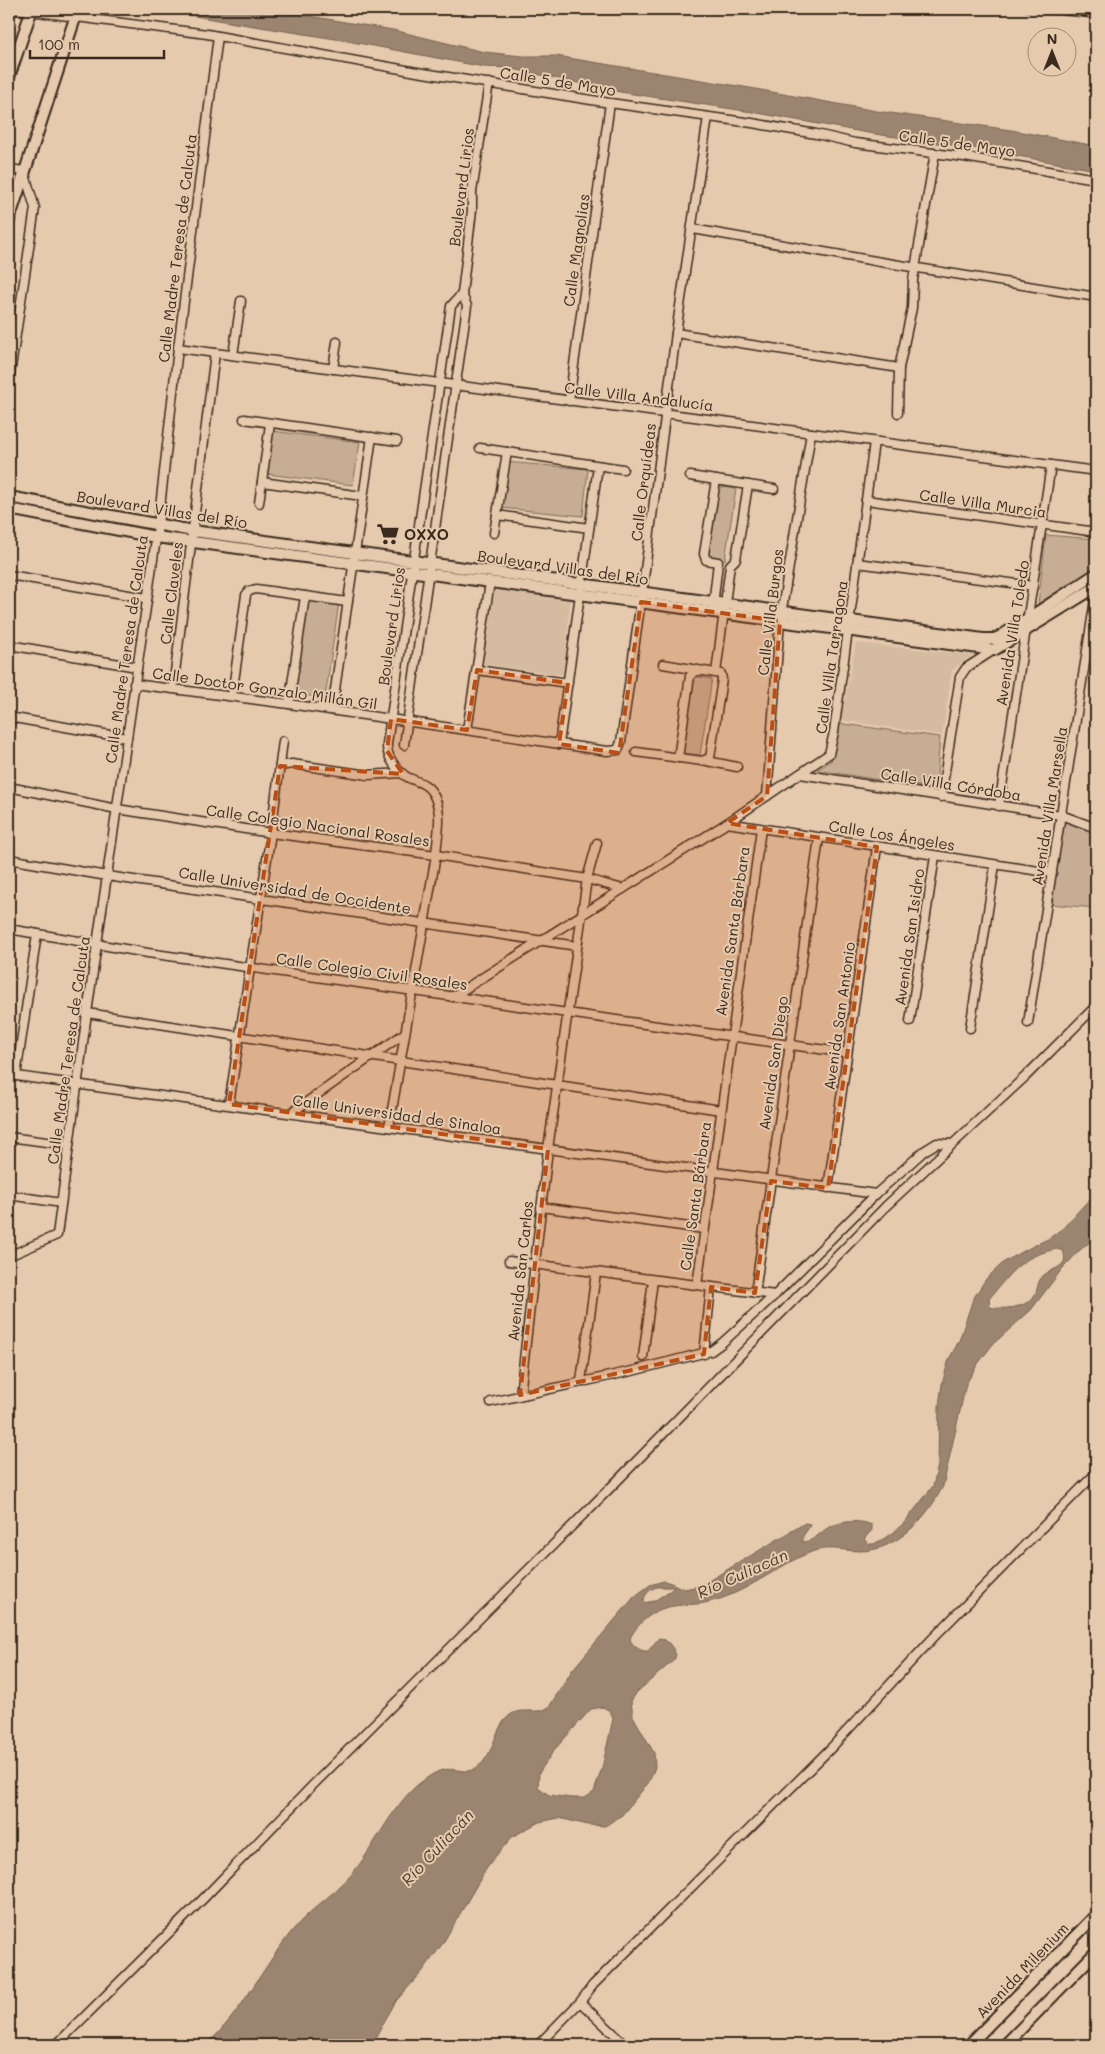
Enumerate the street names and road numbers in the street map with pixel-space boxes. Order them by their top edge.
street label: Calle 5 de Mayo [499,62,617,100]
street label: Calle 5 de Mayo [898,125,1016,161]
street label: Boulevard Lirios [444,127,478,247]
street label: Calle Madre Teresa de Calcuta [153,132,201,364]
street label: Calle Magnolias [558,192,594,308]
street label: Calle Villa Andalucía [563,377,715,415]
street label: Calle Orquídeas [626,422,660,542]
street label: Calle Villa Murcia [918,484,1048,522]
street label: Boulevard Villas del Río [75,486,249,532]
street label: Calle Madre Teresa de Calcuta [100,534,152,764]
street label: Calle Claveles [155,541,187,645]
street label: Boulevard Villas del Río [476,545,650,589]
street label: Calle Villa Burgos [752,547,788,677]
street label: Avenida Villa Toledo [991,559,1033,707]
street label: Boulevard Lirios [373,566,409,686]
street label: Calle Villa Tarragona [810,579,852,735]
street label: Calle Doctor Gonzalo Millán Gil [151,662,379,714]
street label: Avenida Villa Marsella [1027,725,1071,887]
street label: Calle Villa Córdoba [879,763,1023,805]
street label: Calle Colegio Nacional Rosales [205,799,431,851]
street label: Calle Los Ángeles [827,815,957,855]
street label: Avenida Santa Bárbara [710,845,754,1017]
street label: Calle Universidad de Occidente [177,862,413,918]
street label: Avenida San Isidro [889,867,929,1007]
street label: Calle Madre Teresa de Calcuta [42,935,94,1165]
street label: Avenida San Antonio [819,940,859,1091]
street label: Calle Colegio Civil Rosales [275,948,469,994]
street label: Avenida San Diego [754,995,792,1131]
street label: Calle Universidad de Sinaloa [291,1089,503,1139]
street label: Calle Santa Bárbara [675,1120,715,1272]
street label: Avenida San Carlos [503,1200,537,1342]
street label: Avenida Milenium [971,1918,1073,2022]

